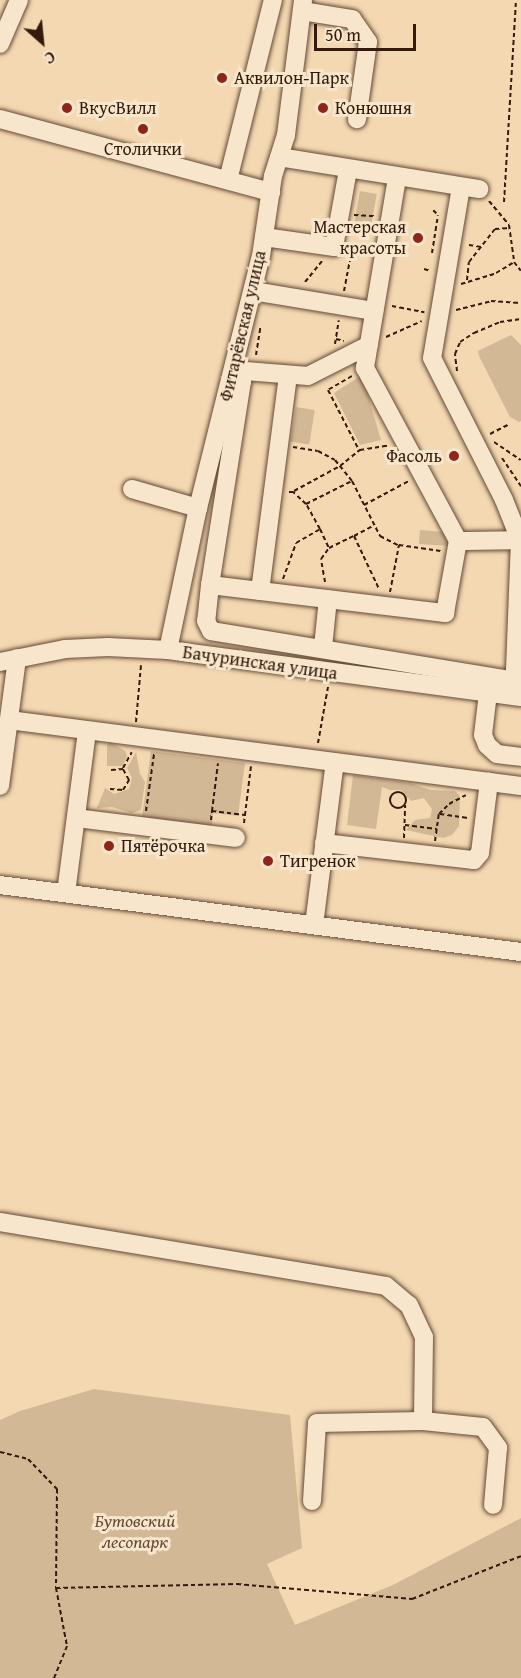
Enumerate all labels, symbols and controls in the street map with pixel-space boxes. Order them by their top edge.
north arrow [12,12,72,72]
scale bar [317,12,419,50]
text: 50 m [325,21,361,48]
text: С [41,45,60,71]
place label: Аквилон-Парк [234,67,349,89]
marker: Аквилон-Парк [215,71,229,85]
place label: ВкусВилл [79,97,156,119]
place label: Конюшня [335,97,412,119]
marker: ВкусВилл [60,101,74,115]
marker: Конюшня [316,101,330,115]
marker: Столички [136,122,150,136]
place label: Столички [104,138,182,160]
place label: Мастерская красоты [313,217,406,260]
marker: Мастерская красоты [411,231,425,245]
street label: Фитарёвская улица [215,248,271,404]
place label: Фасоль [386,445,442,467]
marker: Фасоль [447,449,461,463]
street label: Бачуринская улица [181,641,339,685]
place label: Пятёрочка [121,835,205,857]
marker: Пятёрочка [102,839,116,853]
place label: Тигренок [280,850,356,872]
marker: Тигренок [261,854,275,868]
park label: Бутовский лесопарк [95,1511,175,1553]

